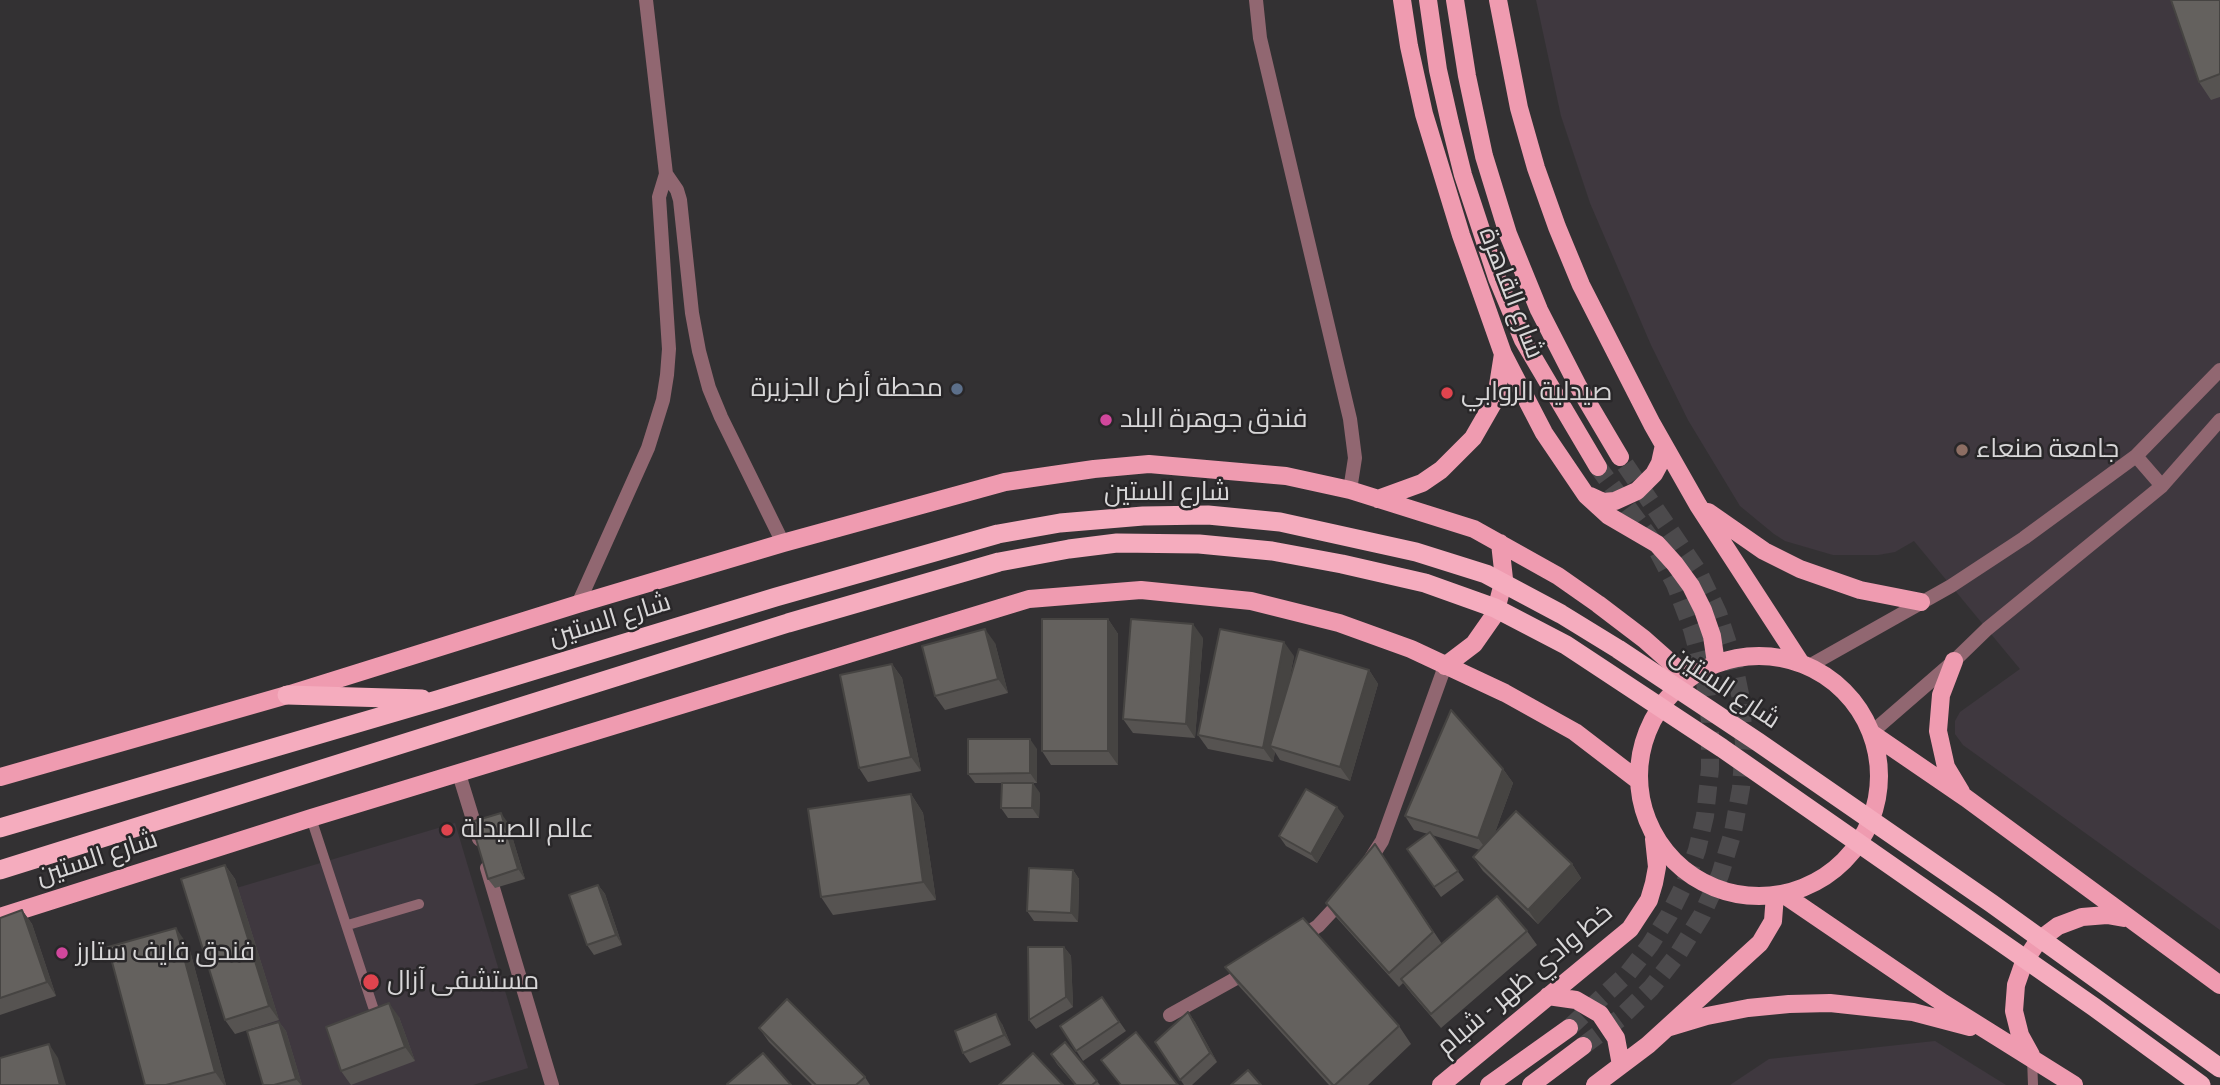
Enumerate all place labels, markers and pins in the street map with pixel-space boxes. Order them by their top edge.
place label: محطة أرض الجزيرة [751,373,943,405]
place label: صيدلية الروابي [1461,377,1612,409]
marker: محطة أرض الجزيرة [949,381,965,397]
marker: صيدلية الروابي [1439,385,1455,401]
place label: فندق جوهرة البلد [1120,404,1308,436]
marker: فندق جوهرة البلد [1098,412,1114,428]
place label: جامعة صنعاء [1976,434,2119,466]
marker: جامعة صنعاء [1954,442,1970,458]
place label: عالم الصيدلة [461,814,594,846]
marker: عالم الصيدلة [439,822,455,838]
place label: فندق فايف ستارز [76,937,255,969]
marker: فندق فايف ستارز [54,945,70,961]
place label: مستشفى آزال [387,966,539,998]
marker: مستشفى آزال [361,972,381,992]

